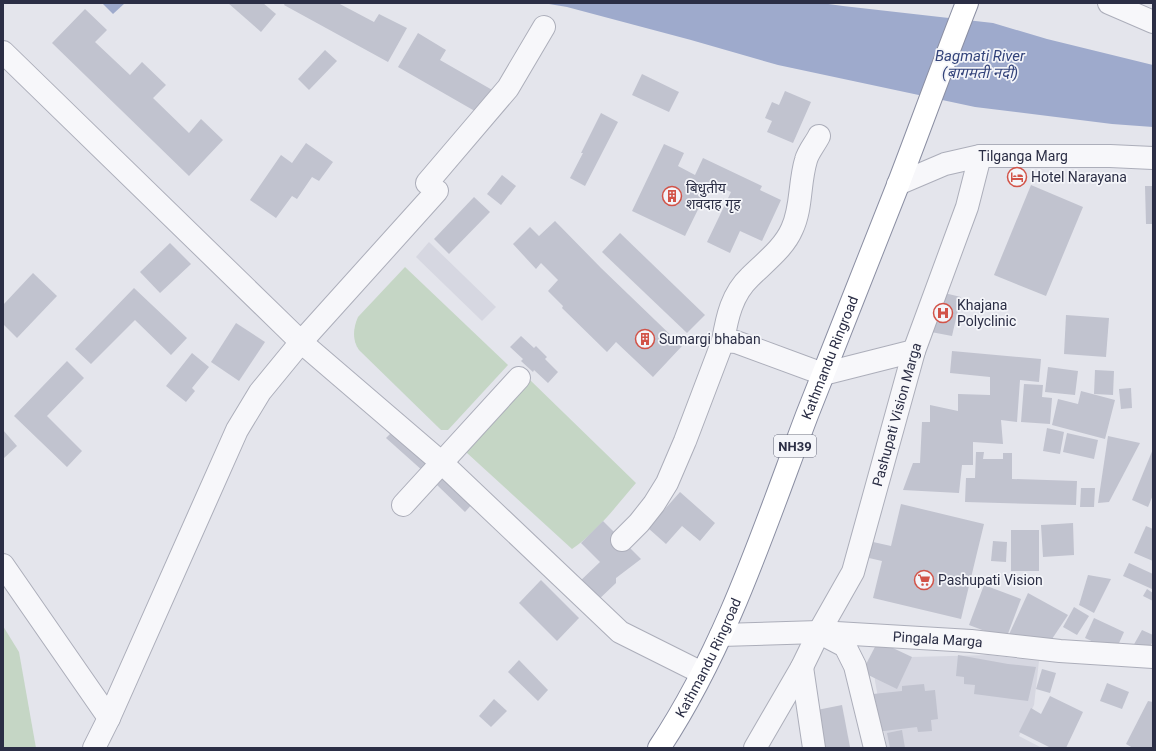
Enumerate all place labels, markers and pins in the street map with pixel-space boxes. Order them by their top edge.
hotel icon: Hotel Narayana [1006,166,1028,188]
place label: Hotel Narayana [1031,169,1127,185]
place label: बिधुतीय शवदाह गृह [686,180,741,214]
building icon: बिधुतीय शवदाह गृह [661,185,683,207]
place label: Khajana Polyclinic [957,297,1016,329]
hospital icon: Khajana Polyclinic [932,302,954,324]
building icon: Sumargi bhaban [634,328,656,350]
place label: Sumargi bhaban [659,331,761,347]
supermarket icon: Pashupati Vision [913,569,935,591]
place label: Pashupati Vision [938,572,1043,588]

